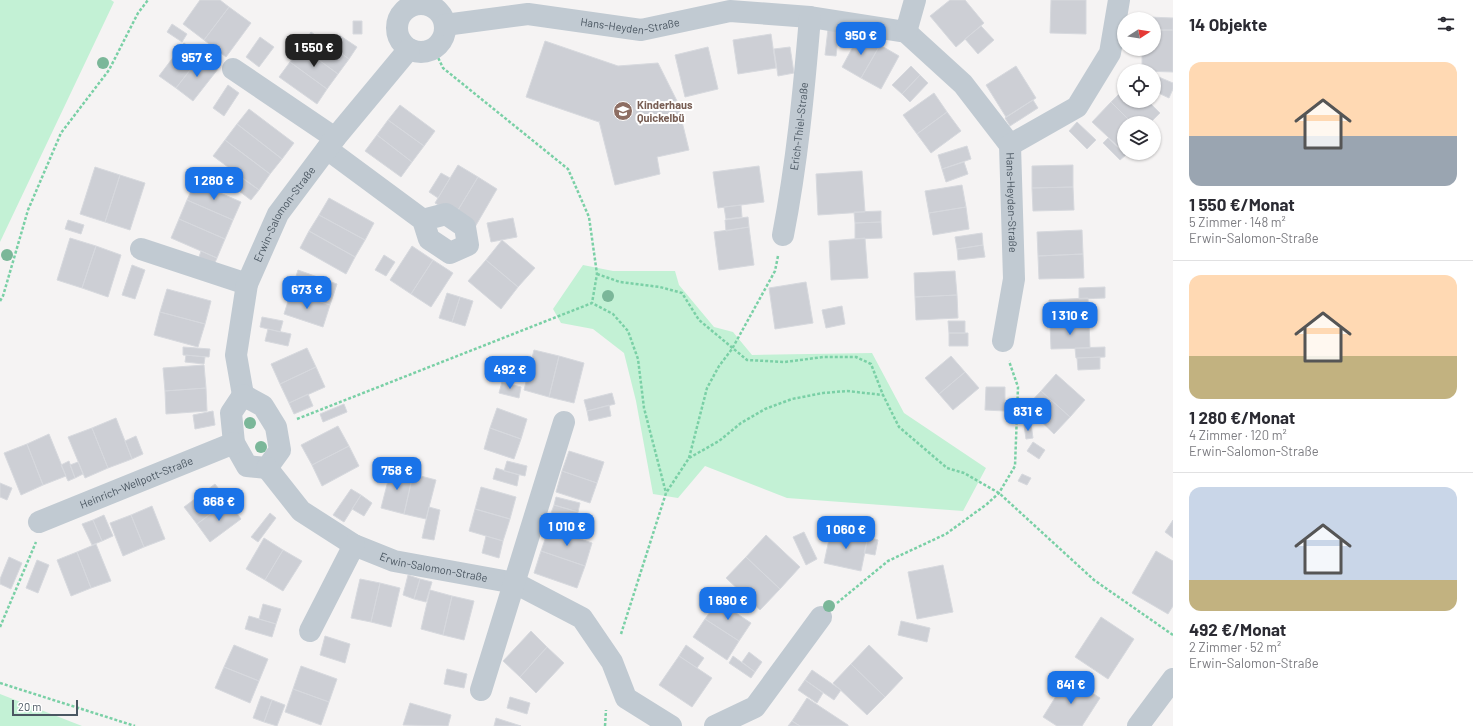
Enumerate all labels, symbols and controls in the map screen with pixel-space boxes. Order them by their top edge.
north arrow [1117,12,1161,56]
map controls [1117,12,1161,160]
icon: filters [1435,13,1457,35]
text: 14 Objekte [1189,14,1267,34]
street label: Hans-Heyden-Straße [580,15,681,36]
pin: 950 € [833,22,889,56]
text: 950 € [845,27,877,43]
pin: 1 550 € [277,34,351,68]
text: 1 550 € [294,39,334,55]
pin: 957 € [169,44,225,78]
text: 957 € [181,49,213,65]
button: locate [1117,64,1161,108]
street label: Erich-Thiel-Straße [787,81,810,171]
icon: home [1287,88,1359,160]
place label: Kinderhaus Quickelbü [637,98,693,124]
school or university icon: Kinderhaus Quickelbü [612,100,634,122]
button: layers [1117,116,1161,160]
street label: Hans-Heyden-Straße [1004,152,1020,253]
street label: Erwin-Salomon-Straße [251,163,318,264]
pin: 1 280 € [177,167,251,201]
text: 1 280 € [194,172,234,188]
text: 1 550 €/Monat [1189,194,1295,214]
text: 5 Zimmer · 148 m² [1189,214,1286,230]
text: Erwin-Salomon-Straße [1189,230,1319,246]
pin: 673 € [279,276,335,310]
text: 673 € [291,281,323,297]
icon: home [1287,301,1359,373]
pin: 1 310 € [1033,302,1107,336]
text: 1 310 € [1051,307,1089,323]
pin: 492 € [482,356,538,390]
text: 492 € [494,361,526,377]
pin: 831 € [1000,398,1056,432]
text: 831 € [1013,403,1043,419]
text: 1 280 €/Monat [1189,407,1295,427]
text: 4 Zimmer · 120 m² [1189,427,1287,443]
text: Erwin-Salomon-Straße [1189,443,1319,459]
street label: Heinrich-Wellpott-Straße [78,453,195,511]
pin: 758 € [369,457,425,491]
text: 758 € [381,462,413,478]
pin: 868 € [191,488,247,522]
text: 868 € [203,493,235,509]
pin: 1 010 € [530,513,604,547]
icon: home [1287,513,1359,585]
pin: 1 060 € [809,516,883,550]
text: 1 010 € [548,518,586,534]
text: 1 060 € [826,521,866,537]
street label: Erwin-Salomon-Straße [378,549,489,584]
pin: 1 690 € [691,587,765,621]
text: 1 690 € [708,592,748,608]
text: 492 €/Monat [1189,619,1286,639]
text: 2 Zimmer · 52 m² [1189,639,1281,655]
text: Erwin-Salomon-Straße [1189,655,1319,671]
pin: 841 € [1043,671,1099,705]
text: 841 € [1056,676,1086,692]
scale bar [12,698,78,717]
text: 20 m [18,700,41,713]

